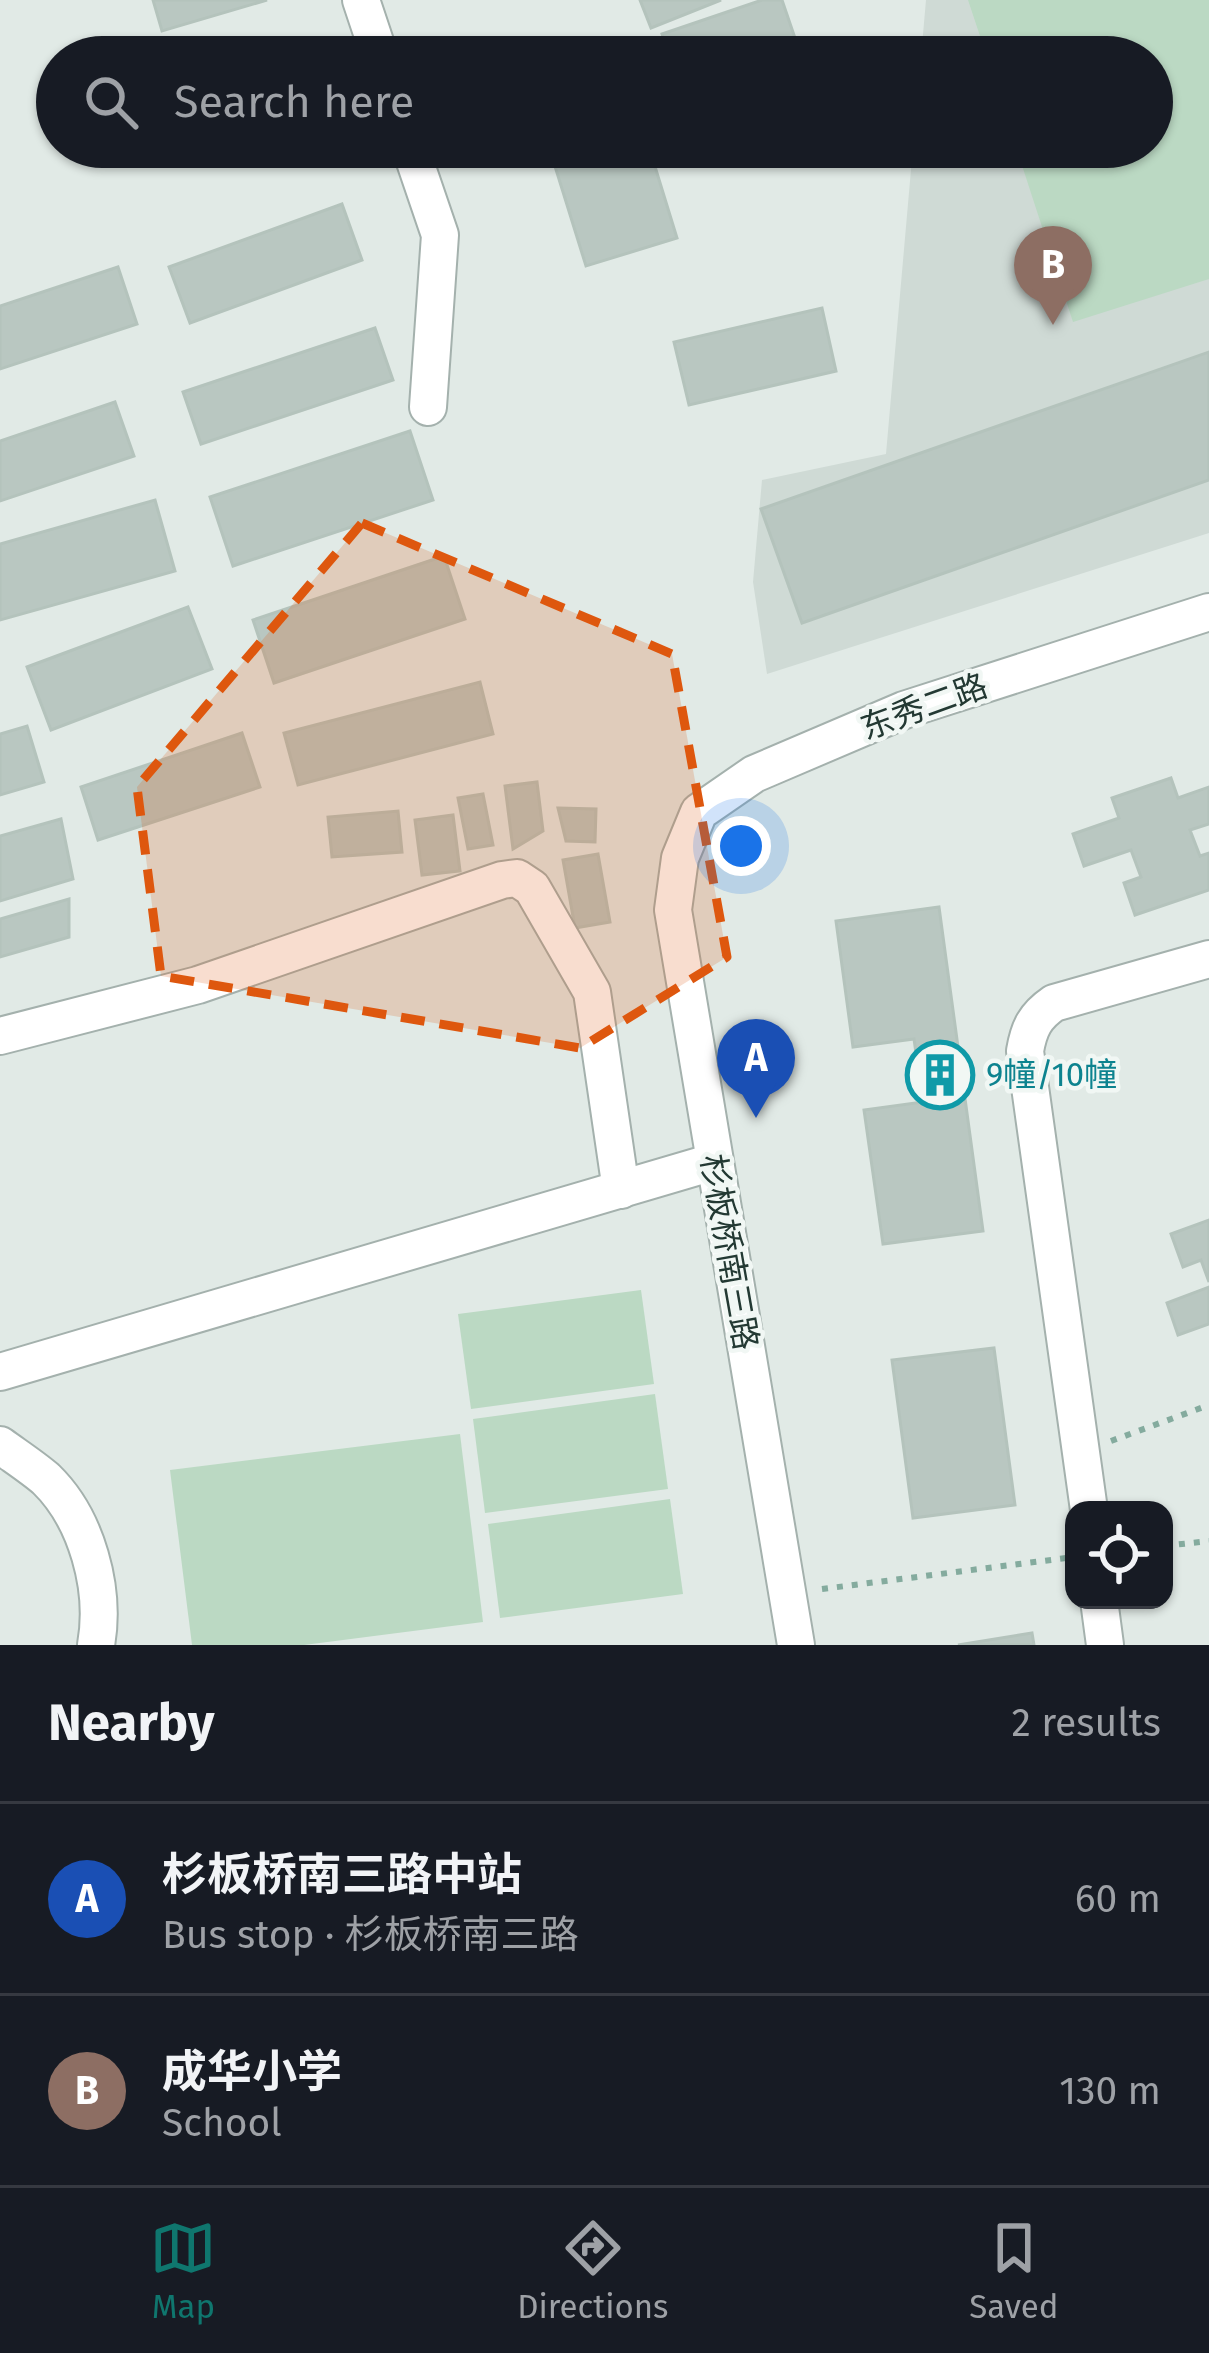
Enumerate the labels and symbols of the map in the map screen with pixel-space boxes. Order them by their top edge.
pin: B [1014,226,1092,325]
street label: 东秀二路 [855,666,993,748]
your location [711,816,771,876]
pin: A [717,1019,795,1118]
building icon: 9幢/10幢 [905,1040,975,1110]
place label: 9幢/10幢 [986,1055,1117,1095]
street label: 杉板桥南三路 [692,1151,766,1353]

